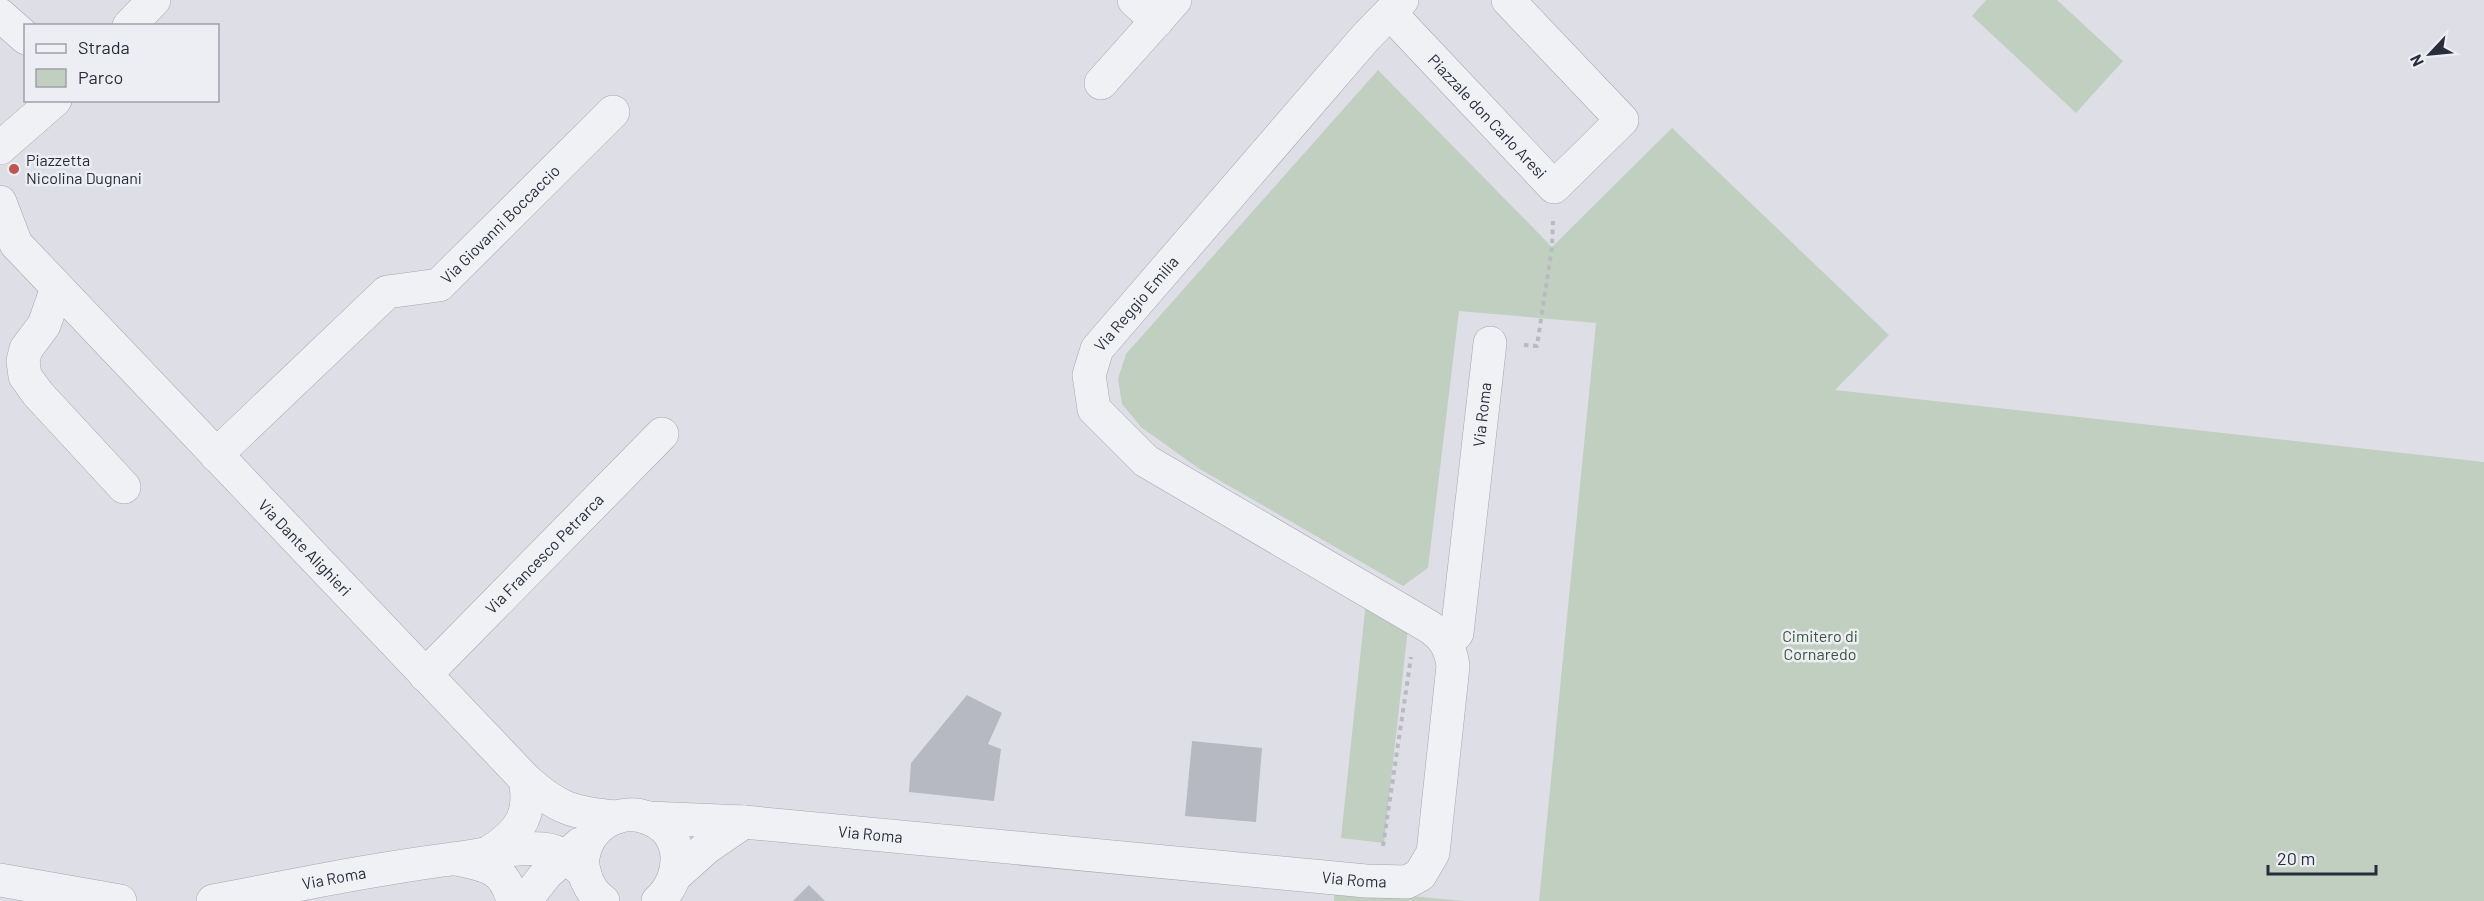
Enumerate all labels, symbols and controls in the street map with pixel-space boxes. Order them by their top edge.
legend [24,24,219,102]
north arrow [2400,24,2460,84]
text: Strada [78,36,130,58]
street label: Piazzale don Carlo Aresi [1425,50,1551,182]
text: N [2405,52,2427,70]
text: Parco [78,66,123,88]
place label: Piazzetta Nicolina Dugnani [26,150,142,187]
street label: Via Giovanni Boccaccio [436,161,563,287]
marker: Piazzetta Nicolina Dugnani [7,162,21,176]
street label: Via Reggio Emilia [1090,252,1182,355]
street label: Via Roma [1468,381,1494,448]
street label: Via Francesco Petrarca [481,490,607,617]
street label: Via Dante Alighieri [255,495,356,599]
park label: Cimitero di Cornaredo [1782,626,1858,663]
street label: Via Roma [837,821,904,846]
scale bar [2268,838,2376,876]
text: 20 m [2277,847,2315,869]
street label: Via Roma [300,862,367,893]
street label: Via Roma [1321,867,1387,890]

